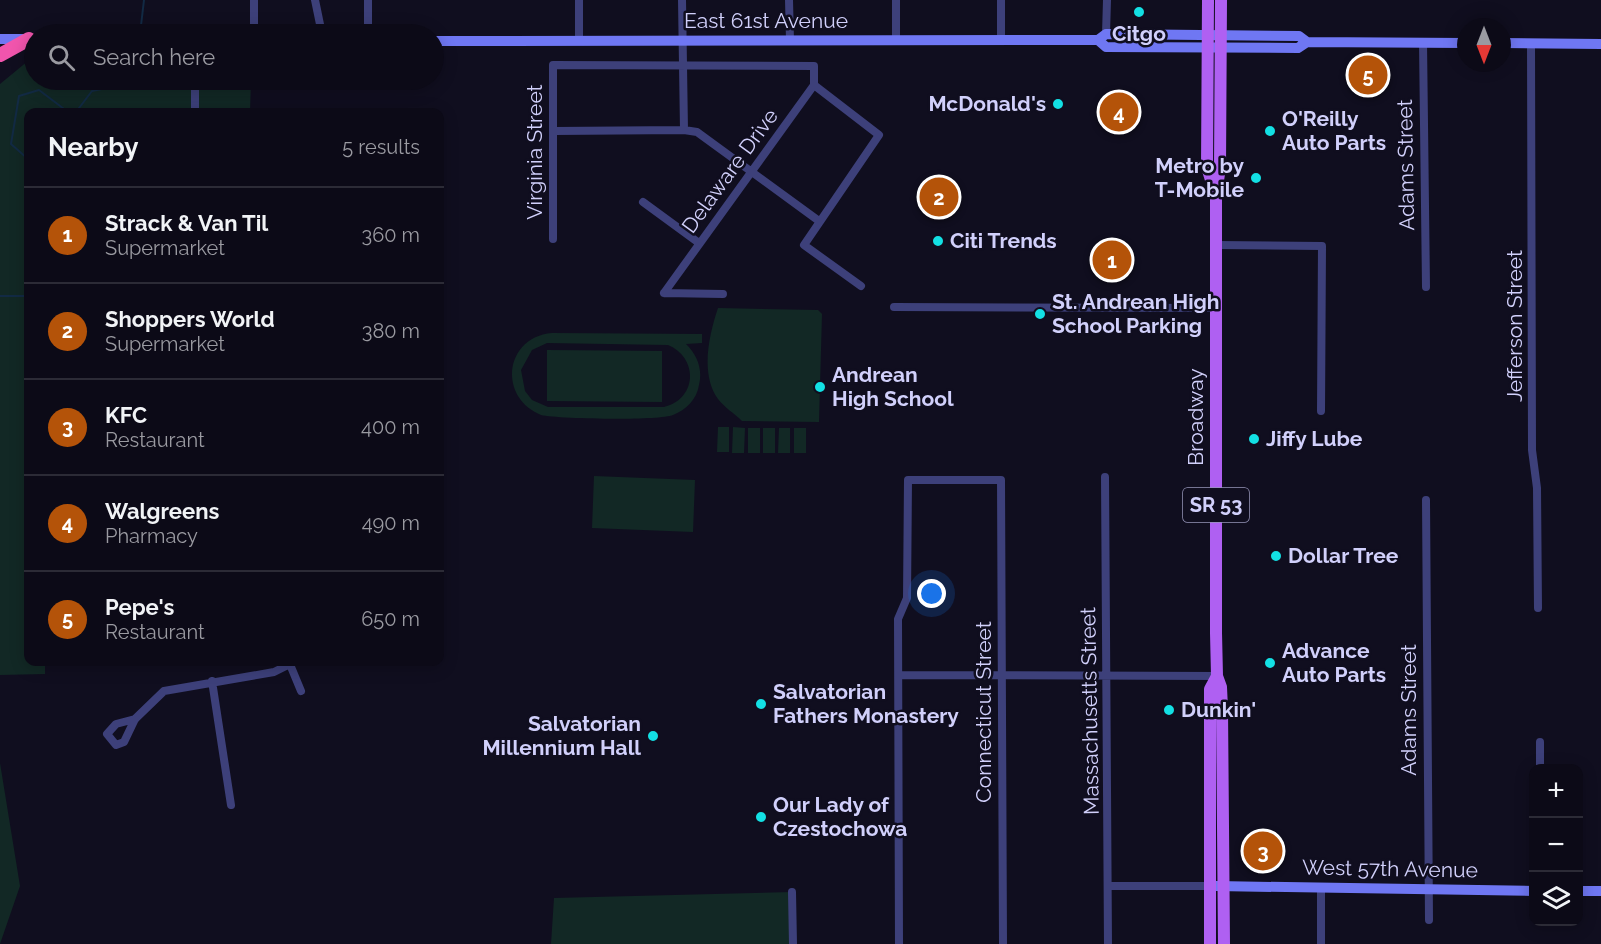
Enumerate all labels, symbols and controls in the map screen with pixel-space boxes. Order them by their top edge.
marker: Citgo [1132,5,1146,19]
street label: East 61st Avenue [684,8,848,33]
north arrow [1457,18,1511,72]
place label: Citgo [1112,21,1166,46]
search box [24,24,444,90]
icon: search [45,41,78,74]
text: Search here [93,44,215,70]
pin: 5 [1348,52,1388,98]
street label: Virginia Street [522,84,547,220]
pin: 4 [1100,90,1138,134]
place label: McDonald's [928,91,1046,116]
marker: McDonald's [1051,97,1065,111]
street label: Adams Street [1392,99,1419,231]
street label: Delaware Drive [676,104,783,238]
place label: O'Reilly Auto Parts [1282,106,1386,155]
marker: O'Reilly Auto Parts [1263,124,1277,138]
text: Nearby [48,132,138,162]
text: 5 results [342,135,420,159]
place label: Metro by T-Mobile [1155,153,1244,202]
marker: Metro by T-Mobile [1249,171,1263,185]
pin: 2 [920,174,958,220]
text: Strack & Van Til [105,210,268,236]
text: 1 [63,223,72,247]
text: 360 m [362,223,420,247]
place label: Citi Trends [950,228,1057,253]
marker: Citi Trends [931,234,945,248]
text: Supermarket [105,236,225,260]
pin: 1 [1092,238,1132,282]
street label: Jefferson Street [1502,250,1527,402]
place label: St. Andrean High School Parking [1052,289,1220,338]
text: Shoppers World [105,306,275,332]
marker: St. Andrean High School Parking [1033,307,1047,321]
text: 2 [62,319,73,343]
text: 380 m [362,319,420,343]
text: Supermarket [105,332,225,356]
place label: Andrean High School [832,362,954,411]
street label: Broadway [1183,368,1208,466]
marker: Andrean High School [813,380,827,394]
text: KFC [105,402,147,428]
text: 3 [62,415,73,439]
text: 400 m [361,415,420,439]
place label: Jiffy Lube [1266,426,1363,451]
text: Restaurant [105,428,205,452]
marker: Jiffy Lube [1247,432,1261,446]
road number: SR 53 [1183,488,1249,522]
text: Walgreens [105,498,219,524]
text: 4 [62,511,73,535]
text: 490 m [362,511,420,535]
text: Pharmacy [105,524,198,548]
place label: Dollar Tree [1288,543,1399,568]
marker: Dollar Tree [1269,549,1283,563]
your location [917,579,946,608]
text: Pepe's [105,594,174,620]
text: 5 [62,607,73,631]
text: 650 m [361,607,420,631]
street label: Massachusetts Street [1075,607,1104,815]
text: Restaurant [105,620,205,644]
street label: Connecticut Street [971,621,996,803]
place label: Advance Auto Parts [1282,638,1386,687]
street label: Adams Street [1396,644,1421,776]
marker: Advance Auto Parts [1263,656,1277,670]
place label: Salvatorian Fathers Monastery [773,679,959,728]
marker: Salvatorian Fathers Monastery [754,697,768,711]
place label: Dunkin' [1181,697,1256,722]
marker: Dunkin' [1162,703,1176,717]
place label: Salvatorian Millennium Hall [482,711,641,760]
marker: Salvatorian Millennium Hall [646,729,660,743]
map controls [1529,764,1583,926]
button: + [1529,764,1583,818]
place label: Our Lady of Czestochowa [773,792,907,841]
marker: Our Lady of Czestochowa [754,810,768,824]
button: − [1529,818,1583,872]
pin: 3 [1244,828,1282,874]
street label: West 57th Avenue [1302,854,1478,883]
button: layers [1529,872,1583,926]

